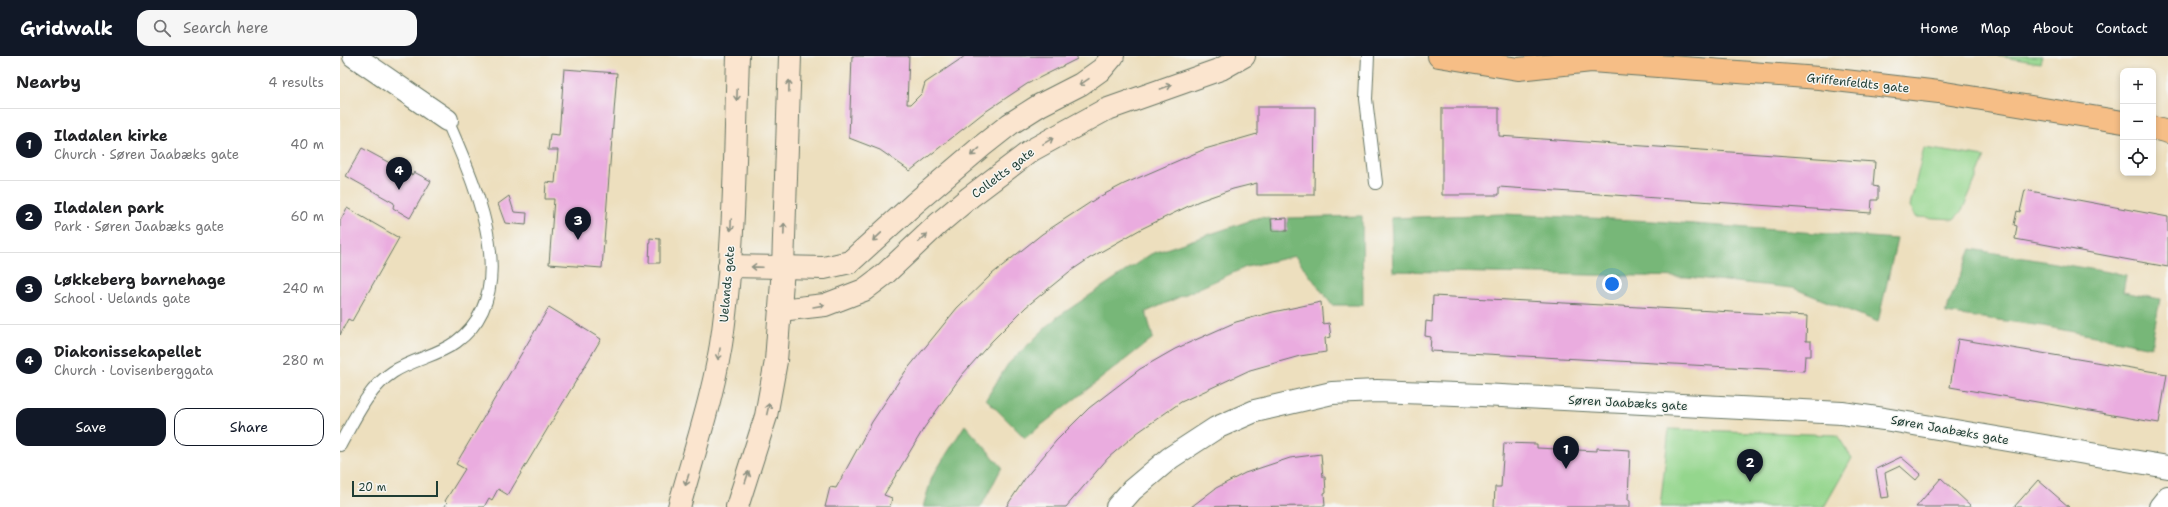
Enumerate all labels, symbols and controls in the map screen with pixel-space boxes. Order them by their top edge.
search box [137,10,417,46]
text: Gridwalk [20,16,113,41]
icon: search [151,17,173,39]
text: Search here [183,18,269,38]
text: Home [1920,19,1959,37]
text: Map [1981,19,2011,37]
text: About [2033,19,2074,37]
text: Contact [2096,19,2148,37]
map controls [2120,68,2156,176]
button: + [2120,68,2156,104]
street label: Griffenfeldts gate [1806,70,1910,96]
text: Nearby [16,71,81,93]
text: 4 results [268,74,324,91]
one-way arrow [1079,78,1090,86]
one-way arrow [785,80,793,93]
one-way arrow [1159,83,1171,91]
one-way arrow [733,88,740,101]
button: − [2120,104,2156,140]
text: Iladalen kirke [54,126,168,146]
text: 1 [26,136,32,153]
text: 40 m [290,136,324,153]
one-way arrow [1042,137,1054,145]
button: locate [2120,140,2156,176]
street label: Colletts gate [968,144,1038,202]
text: Church · Søren Jaabæks gate [54,146,239,163]
one-way arrow [970,147,980,156]
pin: 4 [386,157,412,190]
text: Iladalen park [54,198,164,218]
pin: 3 [565,207,591,240]
text: 2 [24,208,34,225]
text: 60 m [291,208,324,225]
text: Park · Søren Jaabæks gate [54,218,224,235]
one-way arrow [728,218,735,231]
one-way arrow [780,223,788,236]
one-way arrow [872,233,882,242]
one-way arrow [918,233,928,243]
street label: Uelands gate [716,245,738,323]
one-way arrow [751,264,764,271]
text: Løkkeberg barnehage [54,270,226,290]
your location [1602,274,1622,294]
text: 3 [24,280,34,297]
text: 240 m [282,280,324,297]
text: School · Uelands gate [54,290,191,307]
one-way arrow [812,302,825,310]
text: Diakonissekapellet [54,342,202,362]
one-way arrow [715,347,723,360]
text: 4 [24,352,34,369]
text: 280 m [282,352,324,369]
text: Church · Lovisenberggata [54,362,213,379]
street label: Søren Jaabæks gate [1568,392,1688,414]
one-way arrow [764,403,772,416]
button: Save [16,408,166,446]
button: Share [174,408,324,446]
street label: Søren Jaabæks gate [1890,412,2011,448]
pin: 1 [1553,436,1579,469]
pin: 2 [1737,449,1763,482]
one-way arrow [743,471,751,483]
one-way arrow [683,473,690,486]
scale bar [352,479,438,498]
text: 20 m [358,480,386,495]

